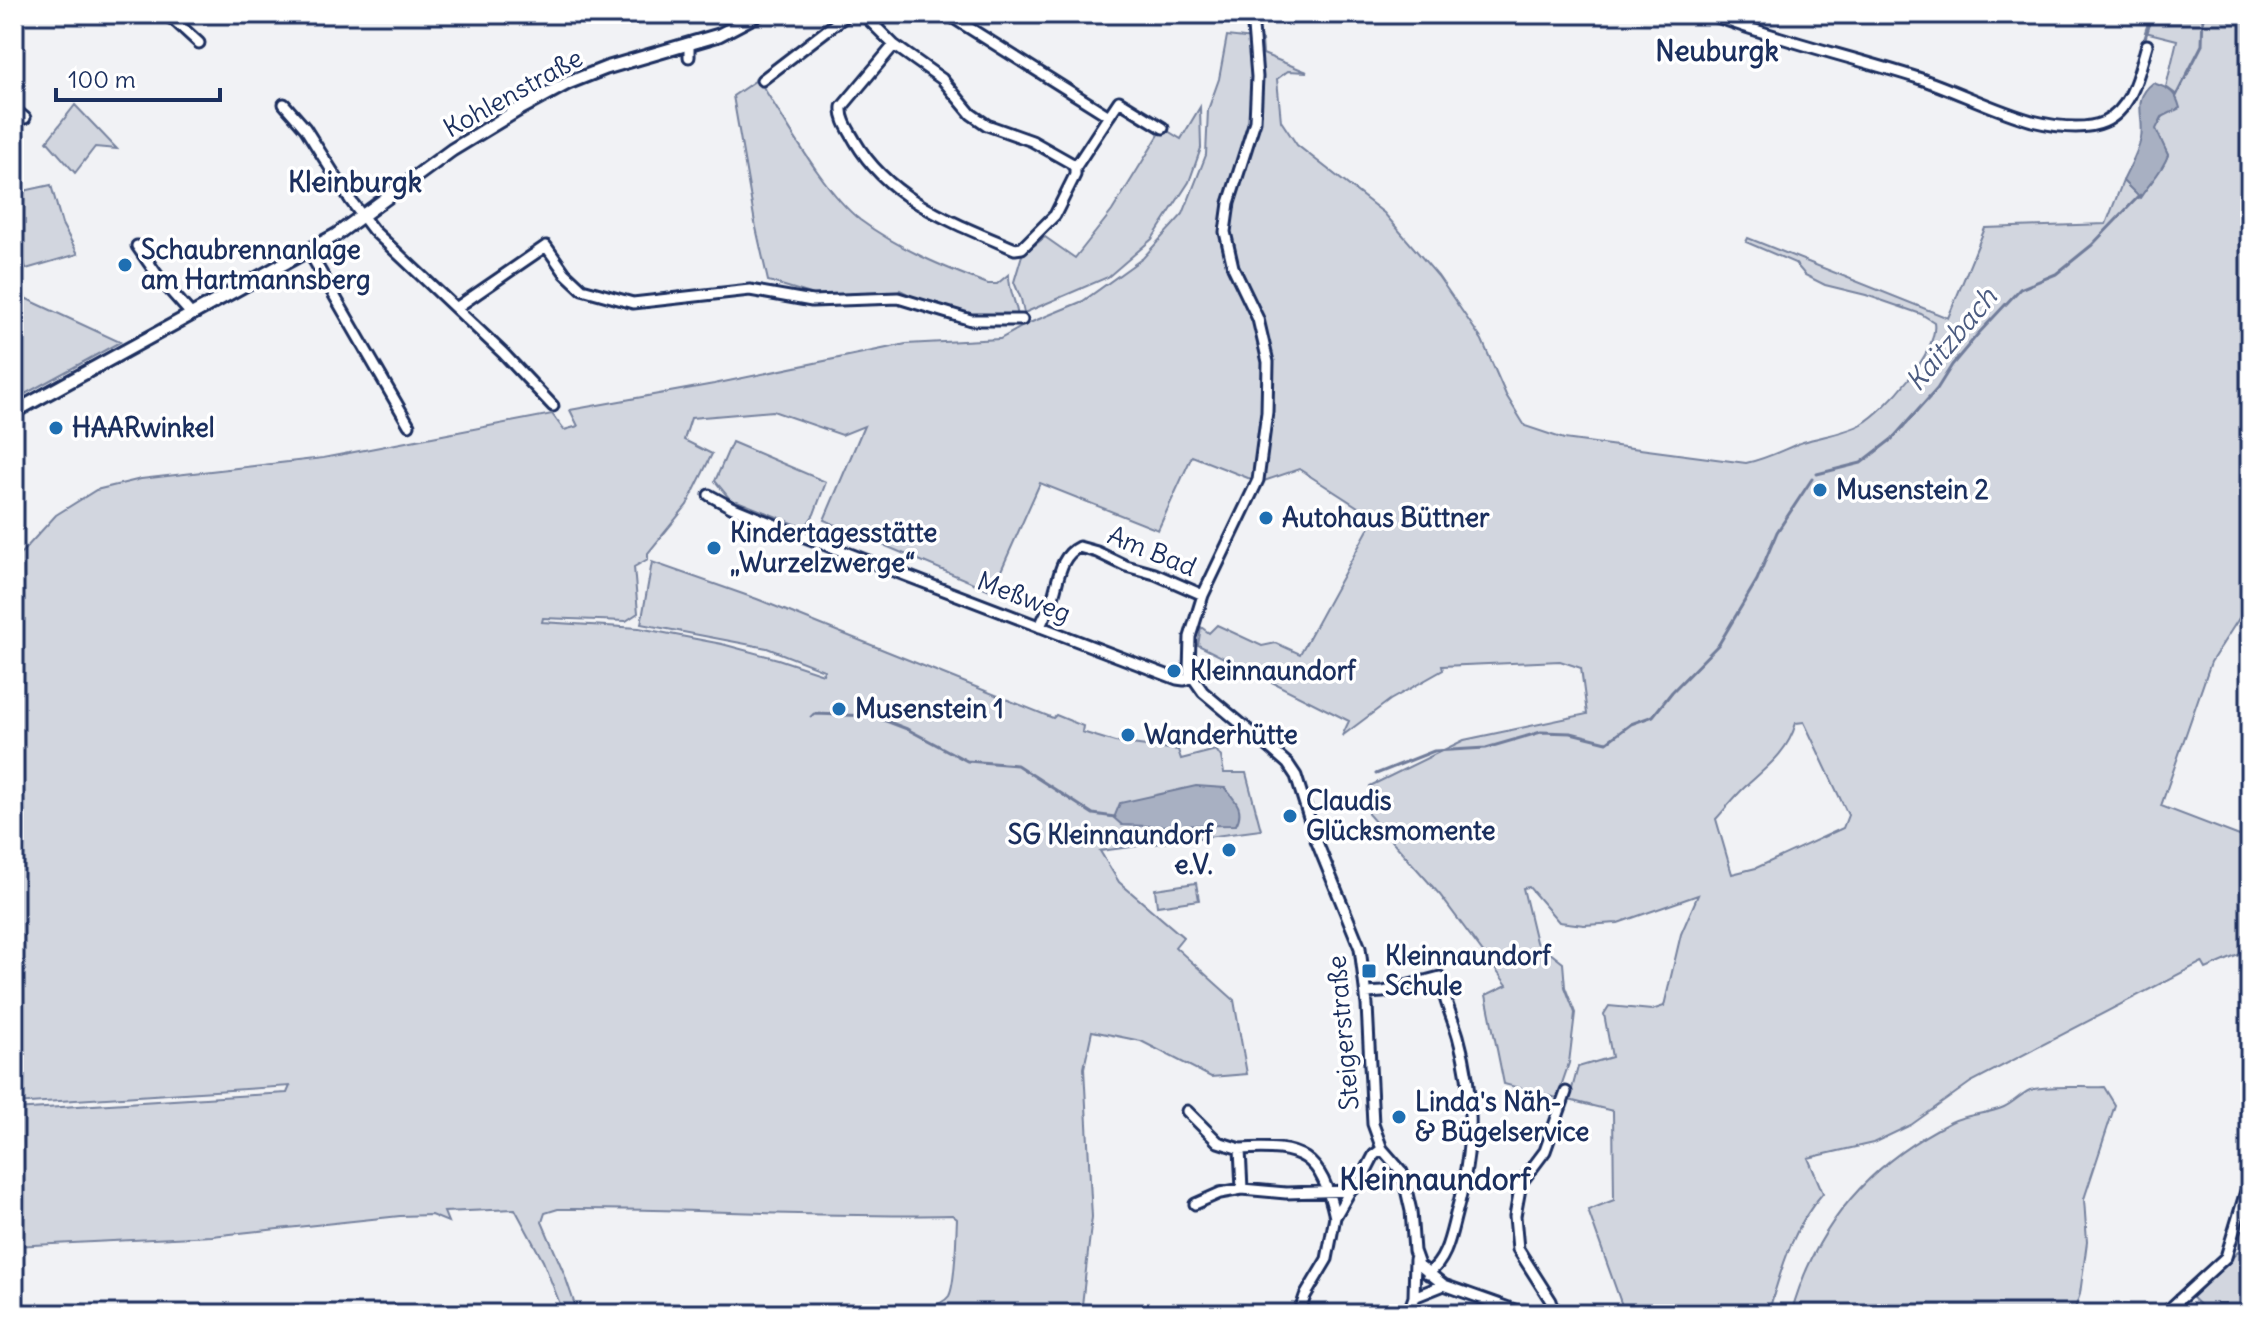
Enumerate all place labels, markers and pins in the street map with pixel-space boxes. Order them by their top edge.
place label: Schaubrennanlage am Hartmannsberg [141,233,371,296]
marker: Schaubrennanlage am Hartmannsberg [116,256,134,274]
place label: HAARwinkel [72,411,215,444]
marker: HAARwinkel [47,419,65,437]
place label: Musenstein 2 [1836,473,1989,506]
marker: Musenstein 2 [1811,481,1829,499]
place label: Autohaus Büttner [1282,501,1490,534]
marker: Autohaus Büttner [1257,509,1275,527]
place label: Kindertagesstätte „Wurzelzwerge“ [730,516,937,579]
marker: Kindertagesstätte „Wurzelzwerge“ [705,539,723,557]
place label: Kleinnaundorf [1190,654,1357,687]
marker: Kleinnaundorf [1165,662,1183,680]
place label: Musenstein 1 [855,692,1004,725]
marker: Musenstein 1 [830,700,848,718]
place label: Wanderhütte [1144,718,1298,751]
marker: Wanderhütte [1119,726,1137,744]
place label: Claudis Glücksmomente [1306,784,1496,847]
marker: Claudis Glücksmomente [1281,807,1299,825]
place label: SG Kleinnaundorf e.V. [1008,818,1214,881]
marker: SG Kleinnaundorf e.V. [1220,841,1238,859]
place label: Kleinnaundorf Schule [1385,939,1552,1002]
marker: Kleinnaundorf Schule [1360,962,1378,980]
place label: Linda's Näh- & Bügelservice [1415,1085,1589,1148]
marker: Linda's Näh- & Bügelservice [1390,1108,1408,1126]

